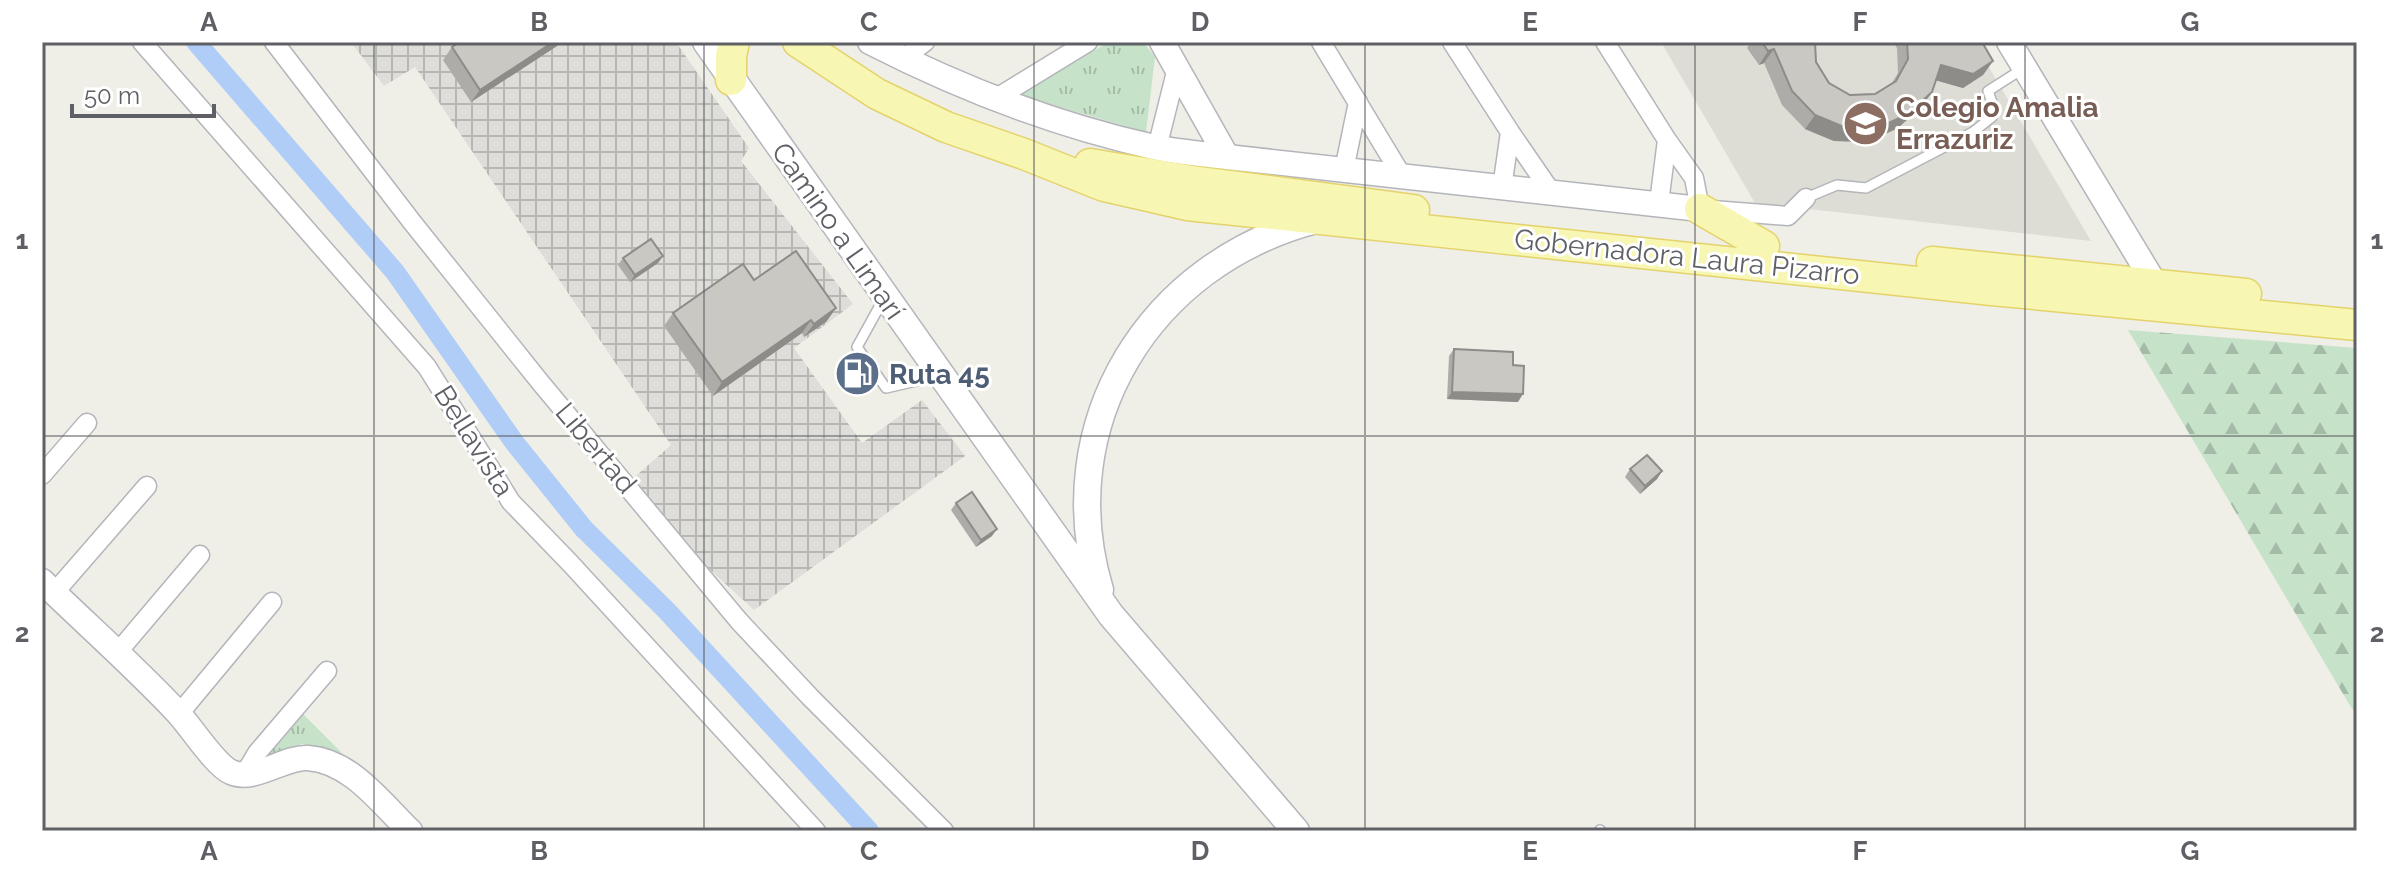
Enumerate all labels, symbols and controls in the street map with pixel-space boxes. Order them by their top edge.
text: A [200,7,218,37]
text: B [530,7,548,37]
text: C [860,7,878,37]
text: D [1191,7,1209,37]
text: E [1522,7,1538,37]
text: F [1853,7,1868,37]
text: G [2181,7,2199,37]
scale bar [72,68,214,118]
text: 50 m [84,81,140,110]
place label: Colegio Amalia Errazuriz [1896,91,2099,156]
school or university icon: Colegio Amalia Errazuriz [1841,99,1889,147]
street label: Camino a Limarí [765,136,912,326]
street label: Gobernadora Laura Pizarro [1513,222,1861,292]
text: 1 [16,225,29,255]
text: 1 [2371,225,2384,255]
fuel station icon: Ruta 45 [834,350,882,398]
place label: Ruta 45 [889,358,990,391]
street label: Bellavista [427,380,521,502]
street label: Libertad [549,396,643,500]
text: 2 [15,618,29,648]
text: 2 [2370,618,2384,648]
text: A [200,836,218,866]
text: B [530,836,548,866]
text: C [860,836,878,866]
text: D [1191,836,1209,866]
text: E [1522,836,1538,866]
text: F [1853,836,1868,866]
text: G [2181,836,2199,866]

